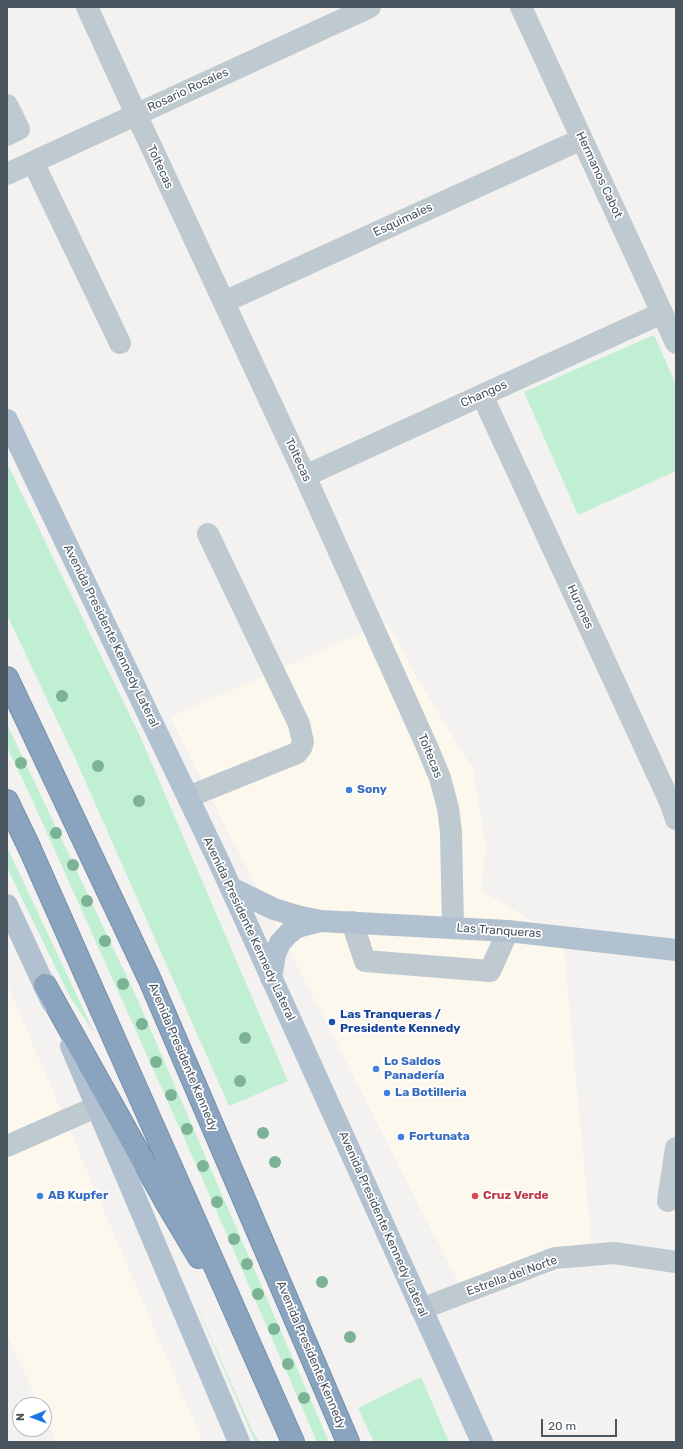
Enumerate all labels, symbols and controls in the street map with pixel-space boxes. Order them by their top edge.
street label: Rosario Rosales [145,65,231,115]
street label: Hermanos Cabot [573,130,625,220]
street label: Toltecas [144,143,176,191]
street label: Esquimales [371,200,435,240]
street label: Changos [459,377,509,411]
street label: Toltecas [282,436,314,484]
street label: Avenida Presidente Kennedy Lateral [60,542,162,730]
street label: Hurones [563,583,597,631]
street label: Toltecas [415,732,445,780]
place label: Sony [357,783,387,797]
marker: Sony [344,785,354,795]
street label: Avenida Presidente Kennedy Lateral [200,835,298,1023]
street label: Las Tranqueras [456,921,542,941]
street label: Avenida Presidente Kennedy [145,981,221,1133]
place label: Las Tranqueras / Presidente Kennedy [340,1008,460,1036]
marker: Las Tranqueras / Presidente Kennedy [327,1017,337,1027]
place label: Lo Saldos Panadería [384,1055,445,1083]
marker: Lo Saldos Panadería [371,1064,381,1074]
place label: La Botilleria [395,1086,467,1100]
marker: La Botilleria [382,1088,392,1098]
street label: Avenida Presidente Kennedy Lateral [335,1129,431,1319]
place label: Fortunata [409,1130,470,1144]
marker: Fortunata [396,1132,406,1142]
place label: AB Kupfer [48,1189,108,1203]
place label: Cruz Verde [483,1189,549,1203]
marker: AB Kupfer [35,1191,45,1201]
marker: Cruz Verde [470,1191,480,1201]
street label: Estrella del Norte [465,1253,559,1299]
street label: Avenida Presidente Kennedy [273,1279,349,1431]
north arrow [12,1397,52,1437]
scale bar [543,1411,619,1437]
text: N [14,1413,27,1421]
text: 20 m [548,1419,576,1433]

